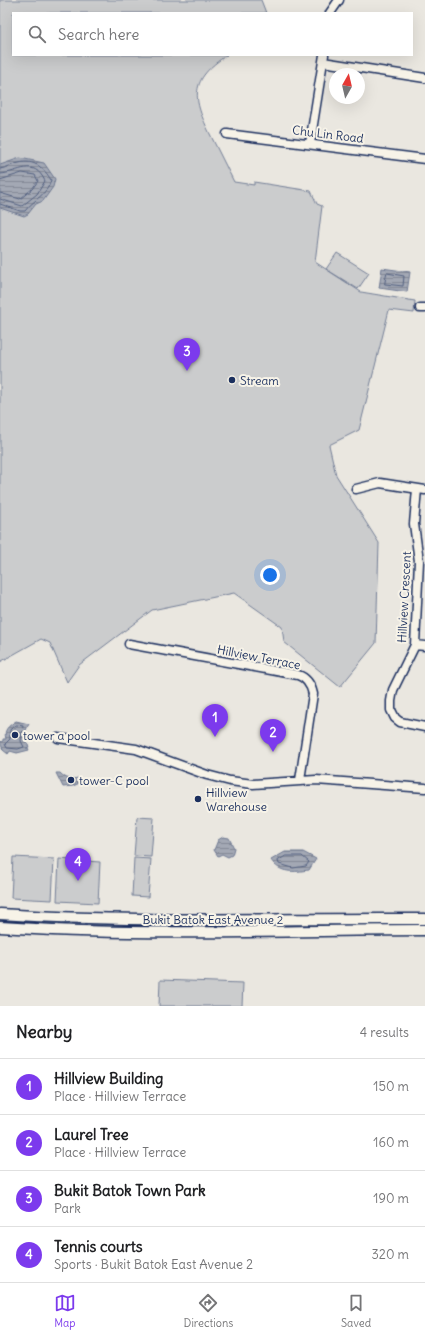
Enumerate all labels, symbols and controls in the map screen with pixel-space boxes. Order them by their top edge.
search box [12,12,413,56]
icon: search [26,23,48,45]
text: Search here [58,25,139,44]
north arrow [329,68,365,104]
street label: Chu Lin Road [291,122,365,146]
pin: 3 [174,338,200,371]
place label: Stream [240,373,279,388]
marker: Stream [227,375,237,385]
street label: Hillview Crescent [394,551,414,643]
your location [260,565,280,585]
street label: Hillview Terrace [216,642,302,672]
pin: 1 [202,704,228,737]
pin: 2 [260,719,286,752]
place label: tower a pool [23,728,90,743]
marker: tower a pool [10,730,20,740]
place label: tower-C pool [79,773,149,788]
marker: tower-C pool [66,775,76,785]
place label: Hillview Warehouse [206,785,267,814]
marker: Hillview Warehouse [193,794,203,804]
pin: 4 [65,848,91,881]
street label: Bukit Batok East Avenue 2 [143,912,284,927]
text: Nearby [16,1021,72,1043]
text: 4 results [360,1024,409,1041]
text: Hillview Building [54,1069,163,1088]
text: 1 [26,1078,32,1095]
text: 150 m [373,1078,409,1095]
text: Place · Hillview Terrace [54,1088,186,1105]
text: Laurel Tree [54,1125,129,1144]
text: 2 [25,1134,33,1151]
text: 160 m [373,1134,409,1151]
text: Place · Hillview Terrace [54,1144,186,1161]
text: Bukit Batok Town Park [54,1181,206,1200]
text: 3 [25,1190,33,1207]
text: 190 m [373,1190,409,1207]
text: Park [54,1200,81,1217]
text: Tennis courts [54,1237,143,1256]
text: 4 [25,1246,33,1263]
text: 320 m [371,1246,409,1263]
text: Sports · Bukit Batok East Avenue 2 [54,1256,253,1273]
tab: Map [54,1292,76,1330]
tab: Directions [184,1292,233,1330]
tab: Saved [341,1292,371,1330]

